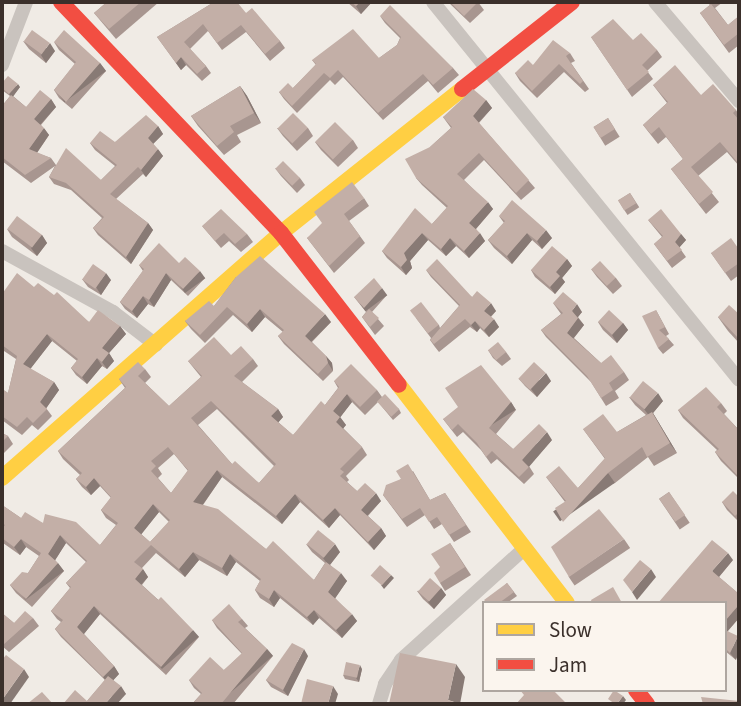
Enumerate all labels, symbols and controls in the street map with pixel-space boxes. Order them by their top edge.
legend [482,601,727,692]
text: Slow [549,615,592,645]
text: Jam [549,650,587,680]

